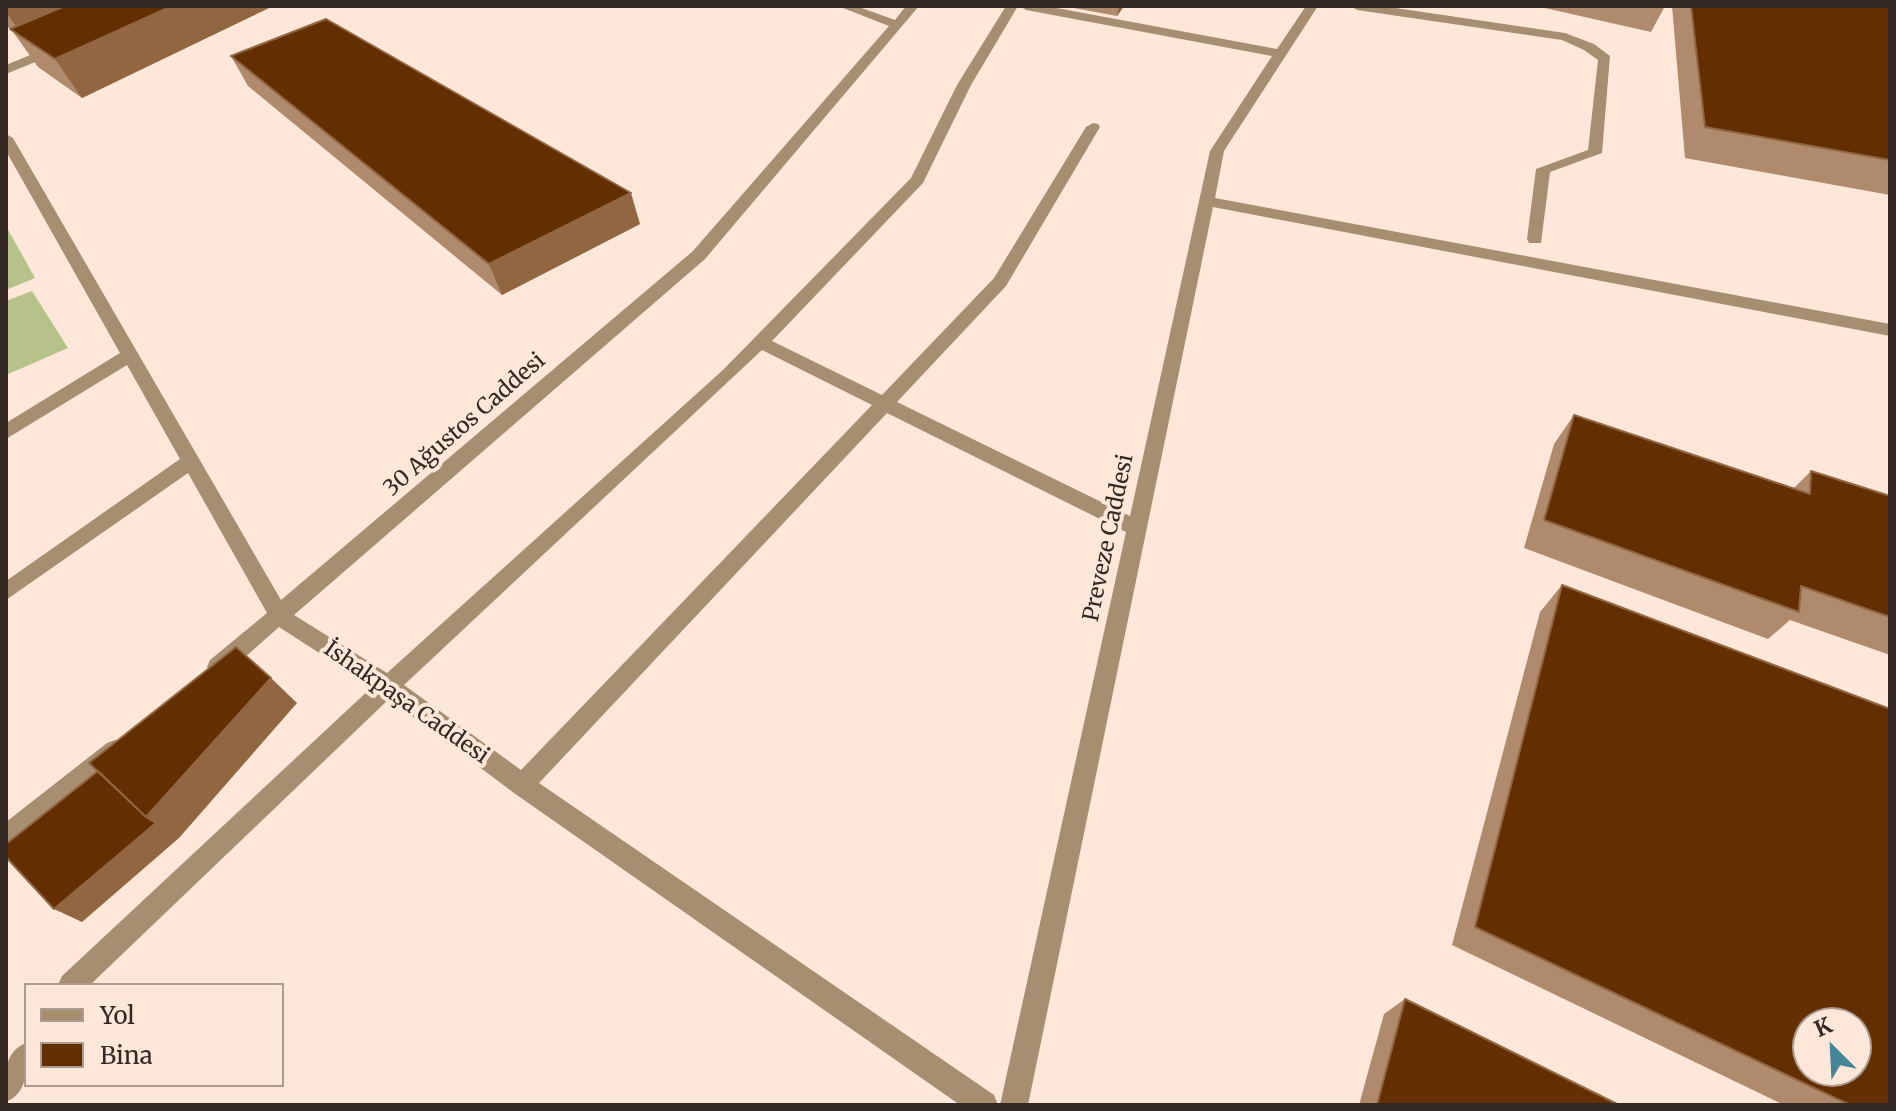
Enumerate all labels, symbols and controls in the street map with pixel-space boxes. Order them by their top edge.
street label: 30 Ağustos Caddesi [379,348,551,502]
street label: Preveze Caddesi [1078,452,1140,624]
street label: İshakpaşa Caddesi [318,636,494,770]
legend [24,983,284,1087]
text: Yol [100,1000,135,1031]
north arrow [1792,1007,1872,1087]
text: K [1810,1011,1836,1043]
text: Bina [100,1040,153,1071]

